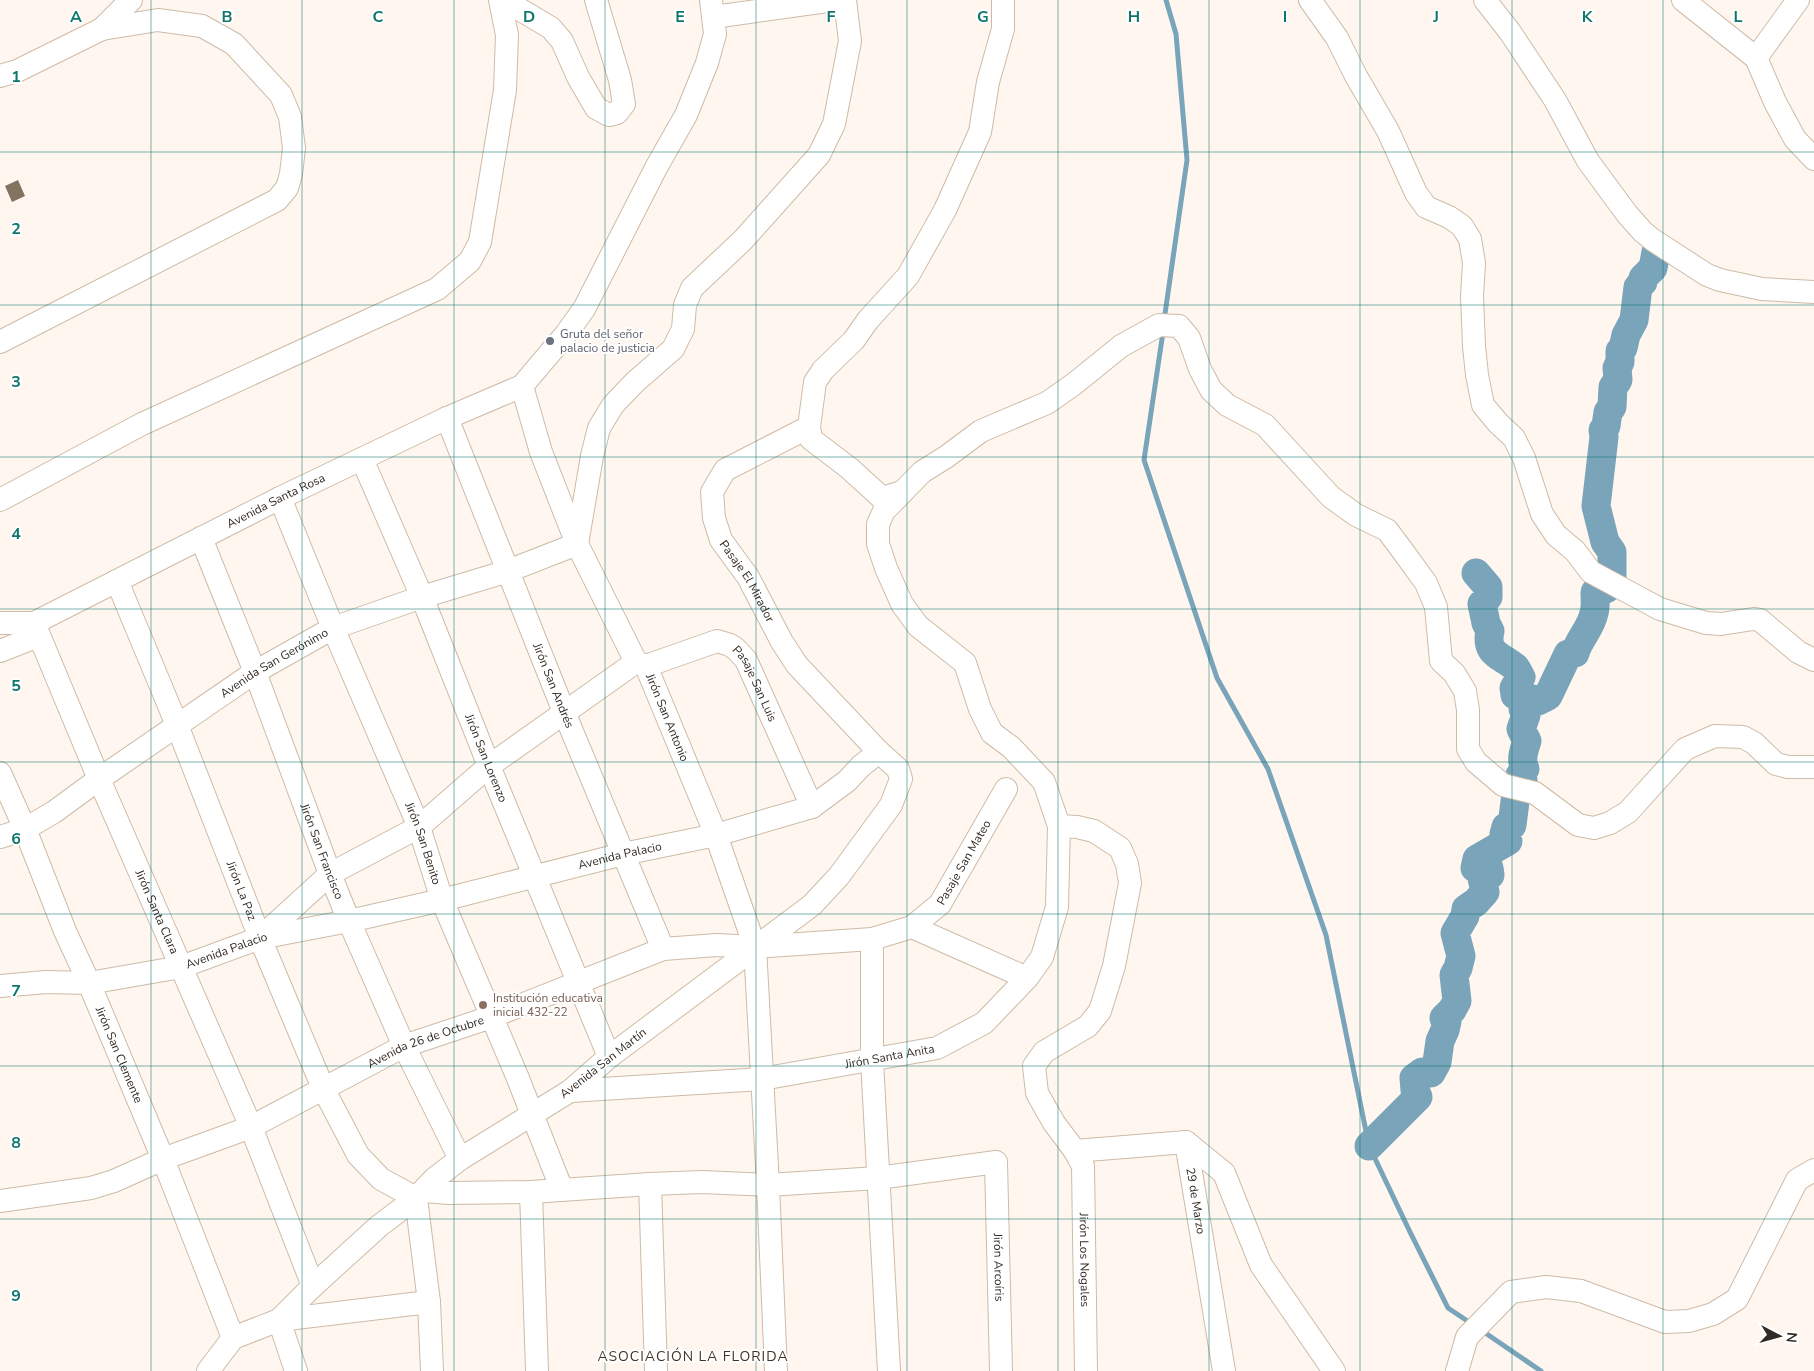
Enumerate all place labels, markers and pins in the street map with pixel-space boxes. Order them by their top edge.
place label: Gruta del señor palacio de justicia [560,326,655,356]
marker: Gruta del señor palacio de justicia [544,335,556,347]
place label: Institución educativa inicial 432-22 [493,990,603,1020]
marker: Institución educativa inicial 432-22 [477,999,489,1011]

